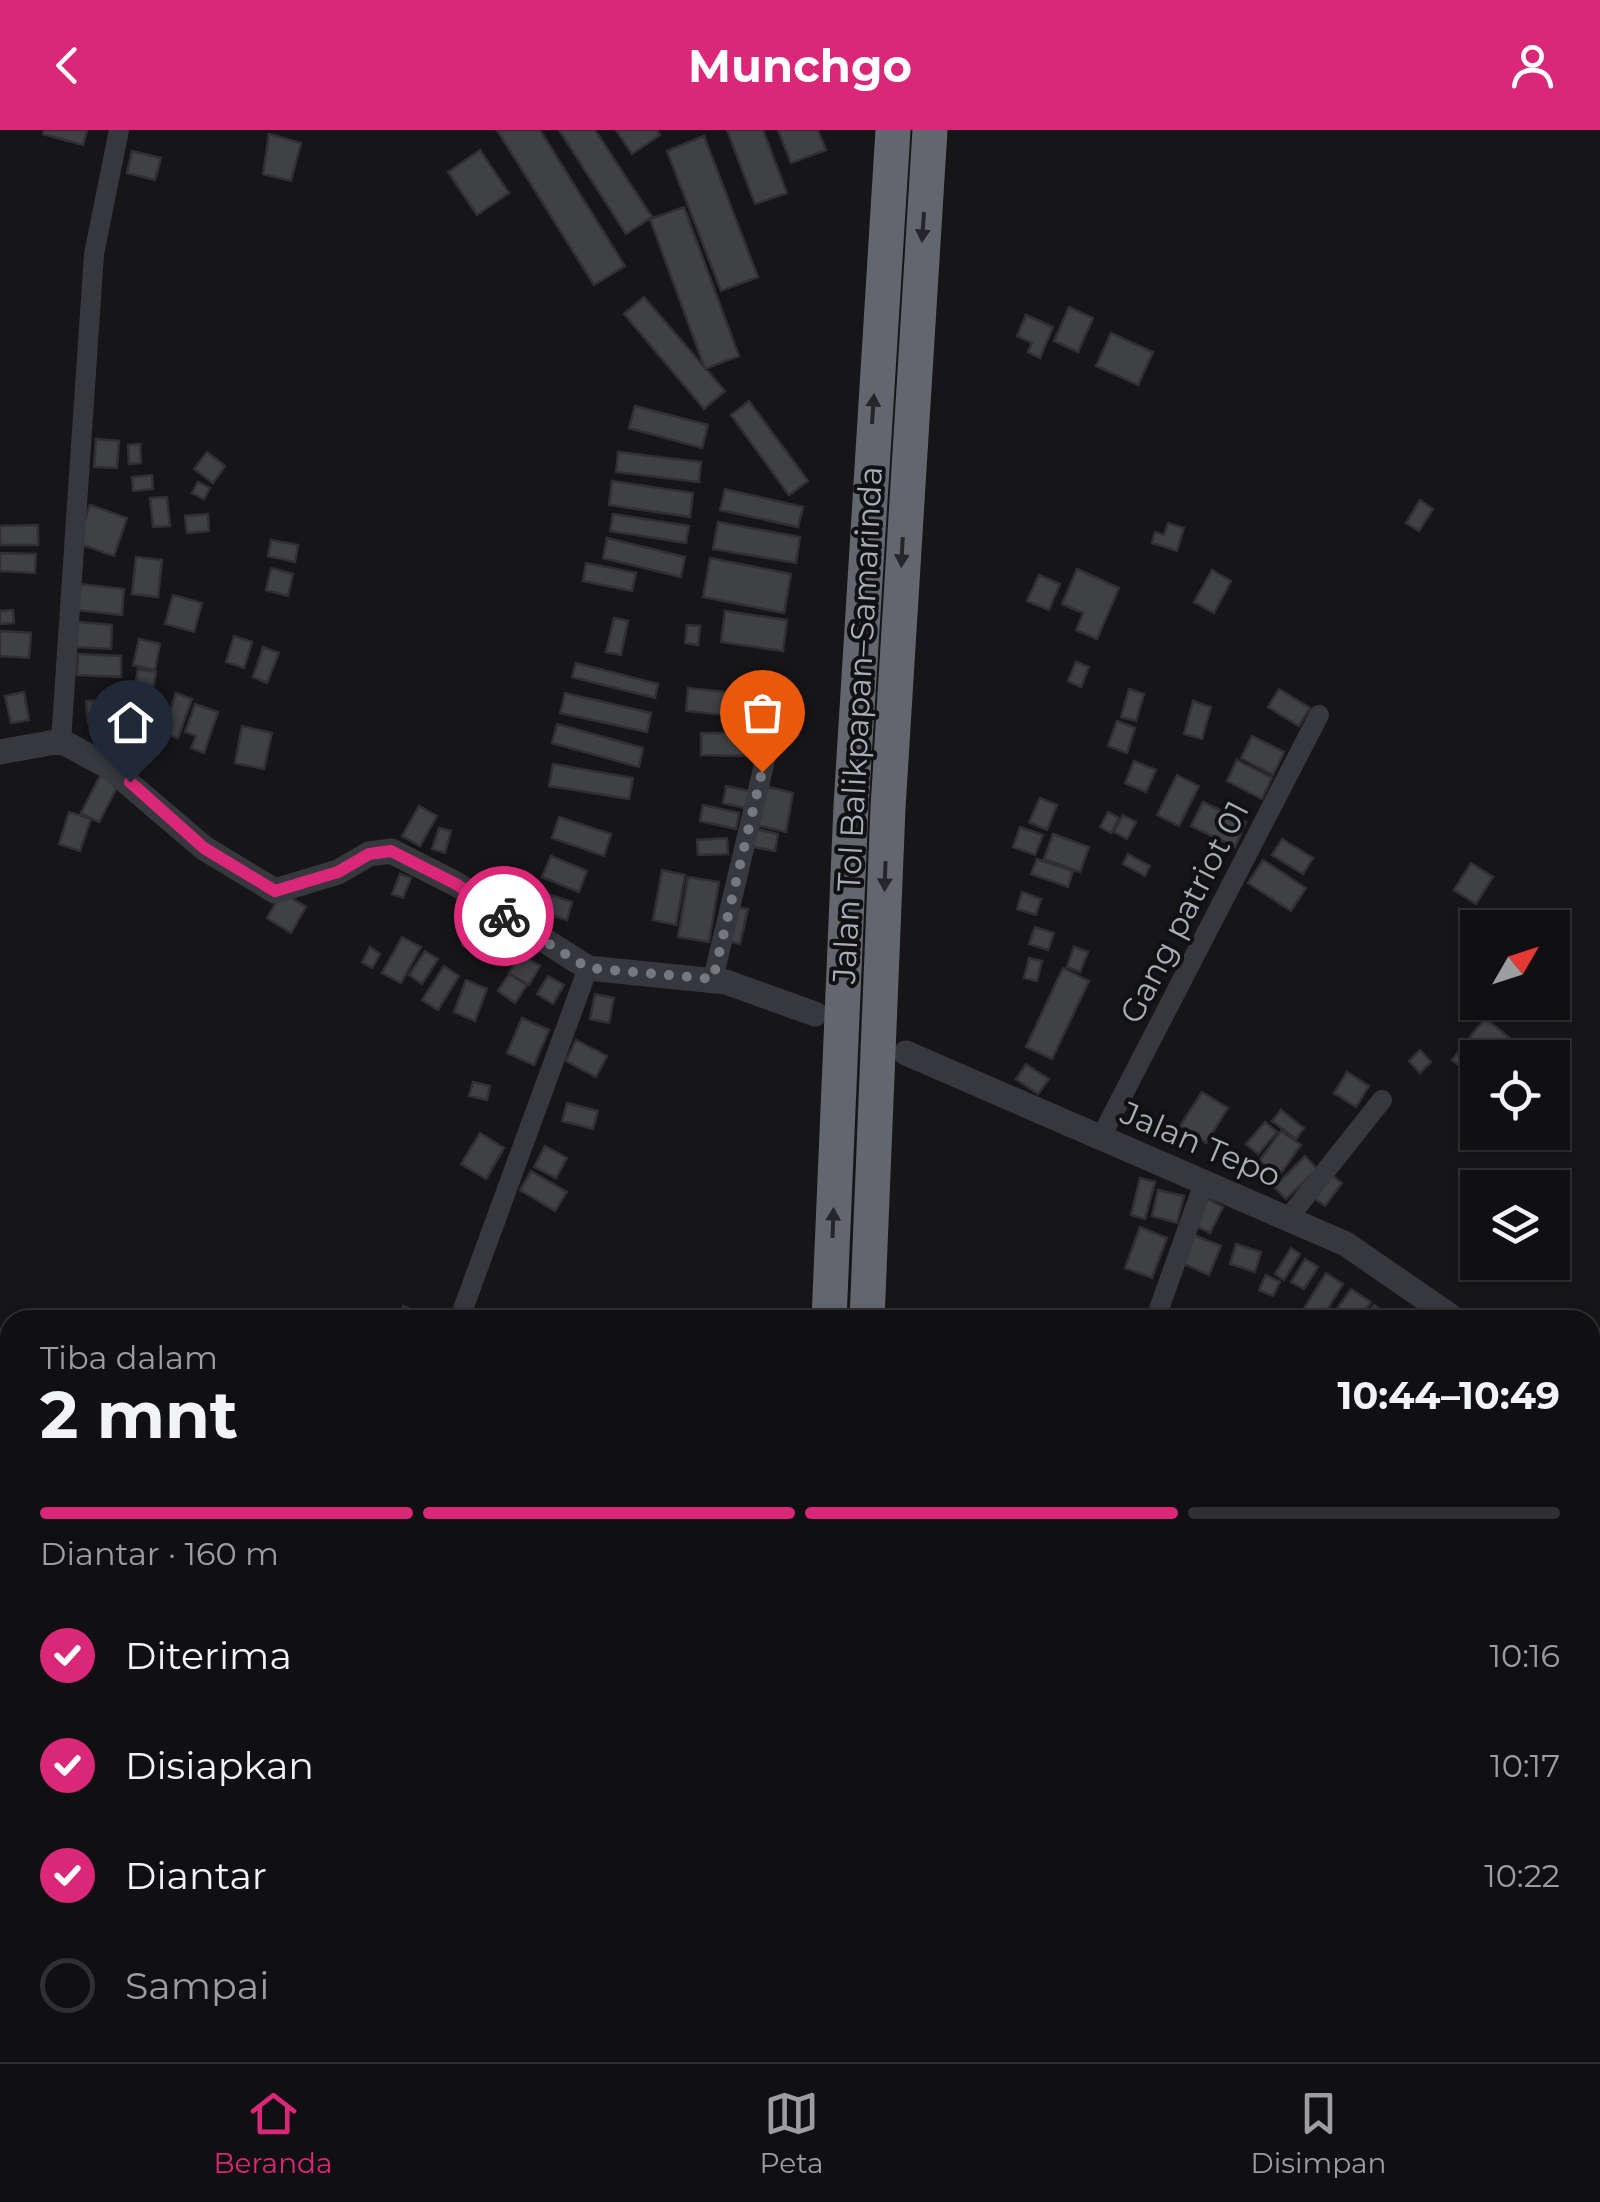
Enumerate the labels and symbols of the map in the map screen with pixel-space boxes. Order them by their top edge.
one-way arrow [915,212,931,244]
one-way arrow [865,392,881,424]
street label: Jalan Tol Balikpapan–Samarinda [824,465,890,986]
one-way arrow [894,536,910,568]
pin [720,670,805,773]
pin [88,680,173,783]
street label: Gang patriot 01 [1111,794,1257,1030]
one-way arrow [877,861,893,893]
courier [454,866,554,966]
north arrow [1460,910,1570,1020]
street label: Jalan Tepo [1114,1092,1287,1195]
one-way arrow [826,1206,842,1238]

